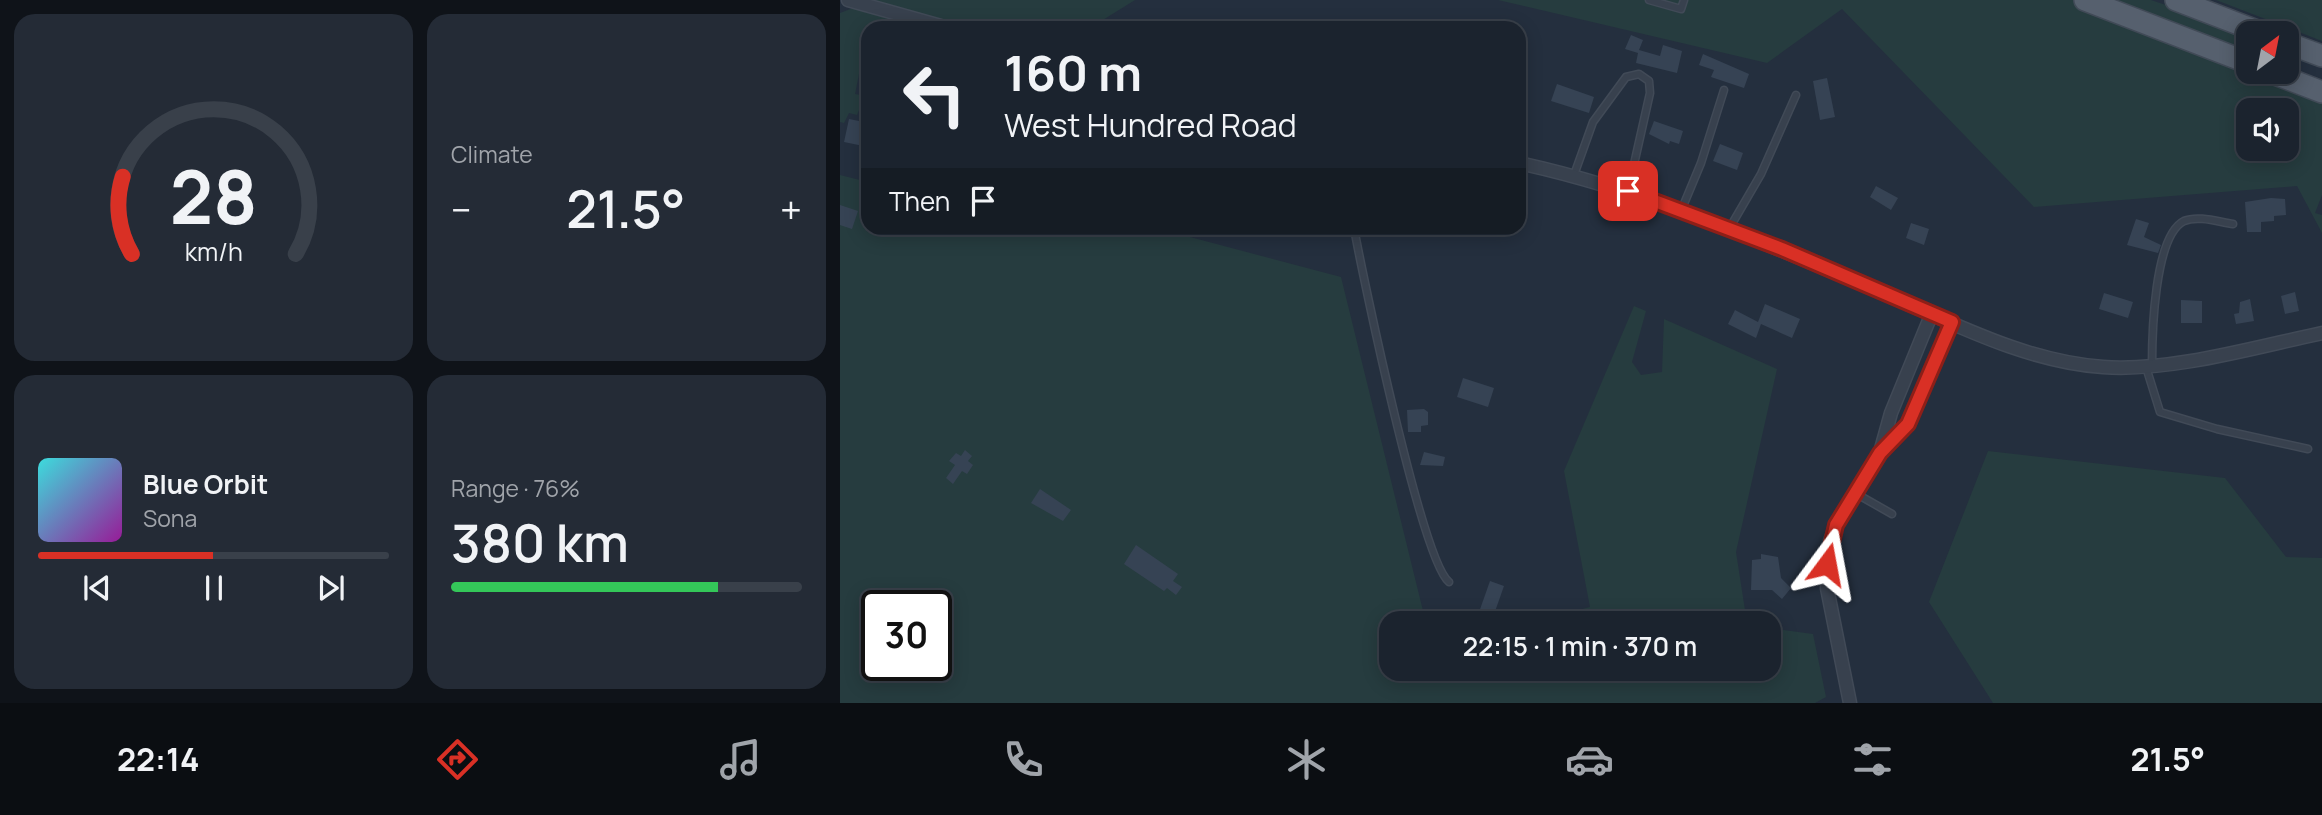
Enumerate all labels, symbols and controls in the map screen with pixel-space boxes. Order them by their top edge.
north arrow [2236,21,2300,84]
map controls [2236,21,2299,161]
text: 160 m [1004,39,1142,106]
icon: left [889,49,980,140]
button: sound [2236,98,2299,161]
text: West Hundred Road [1004,103,1297,147]
text: Climate [451,138,533,170]
text: 28 [170,146,257,246]
pin [1598,161,1658,221]
icon: arrive [1609,172,1647,210]
text: 21.5° [566,173,685,244]
icon: arrive [964,182,1002,220]
text: − [451,183,472,235]
text: + [780,183,802,235]
text: Then [889,183,950,219]
text: km/h [184,233,243,268]
text: Blue Orbit [143,466,268,502]
text: Range · 76% [451,472,580,504]
text: Sona [143,502,197,534]
text: 380 km [451,507,629,578]
position arrow [1790,527,1864,601]
icon: previous [78,569,116,607]
icon: pause [195,569,233,607]
icon: next [312,569,350,607]
speed limit sign: 30 [861,590,952,681]
text: 22:15 · 1 min · 370 m [1463,628,1697,664]
icon: directions [433,735,482,784]
icon: music [716,735,765,784]
icon: phone [999,735,1048,784]
icon: climate [1282,735,1331,784]
icon: car [1565,735,1614,784]
icon: filters [1848,735,1897,784]
text: 22:14 [117,737,199,781]
text: 21.5° [2130,737,2205,781]

